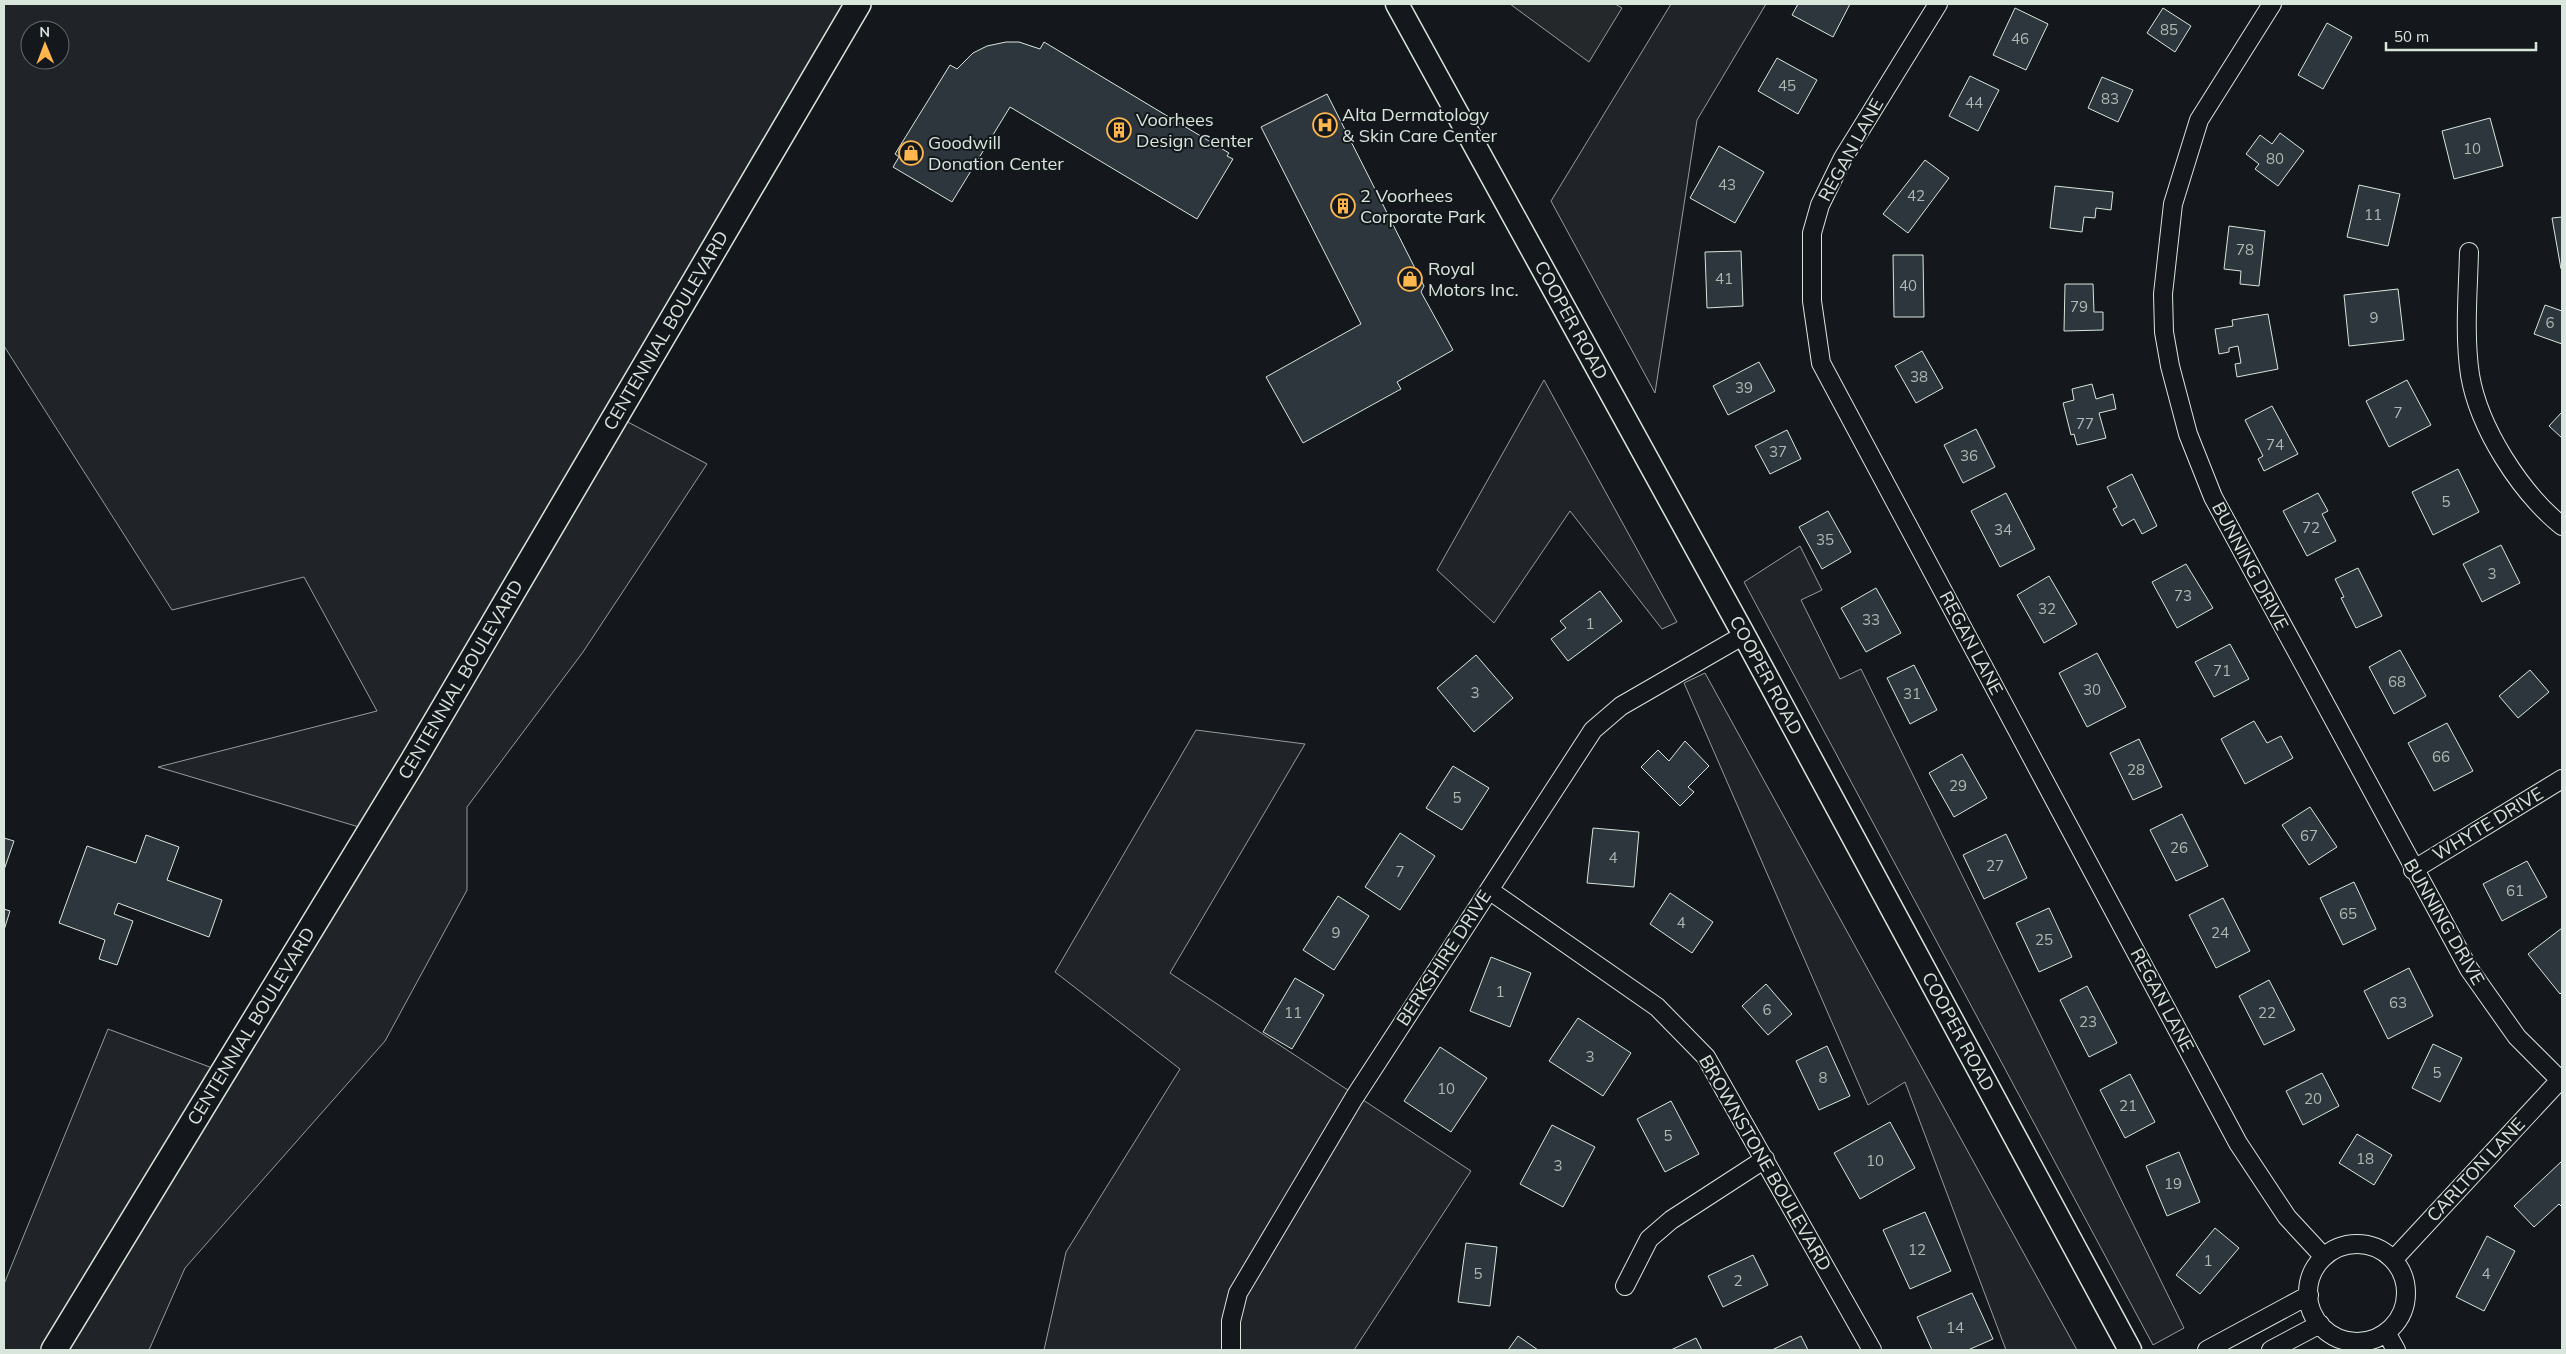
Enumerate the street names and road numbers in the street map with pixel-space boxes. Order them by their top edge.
street label: REGAN LANE [1813,94,1888,205]
street label: CENTENNIAL BOULEVARD [598,226,733,434]
street label: COOPER ROAD [1530,257,1613,383]
street label: BUNNING DRIVE [2207,498,2294,634]
street label: CENTENNIAL BOULEVARD [393,576,528,783]
street label: REGAN LANE [1934,587,2008,699]
street label: COOPER ROAD [1725,612,1808,739]
street label: WHYTE DRIVE [2428,782,2547,866]
street label: BUNNING DRIVE [2399,855,2490,989]
street label: BERKSHIRE DRIVE [1391,885,1496,1030]
street label: CENTENNIAL BOULEVARD [182,923,320,1129]
street label: REGAN LANE [2125,944,2199,1056]
street label: COOPER ROAD [1917,968,2000,1095]
street label: BROWNSTONE BOULEVARD [1694,1051,1837,1275]
street label: CARLTON LANE [2422,1113,2530,1227]

